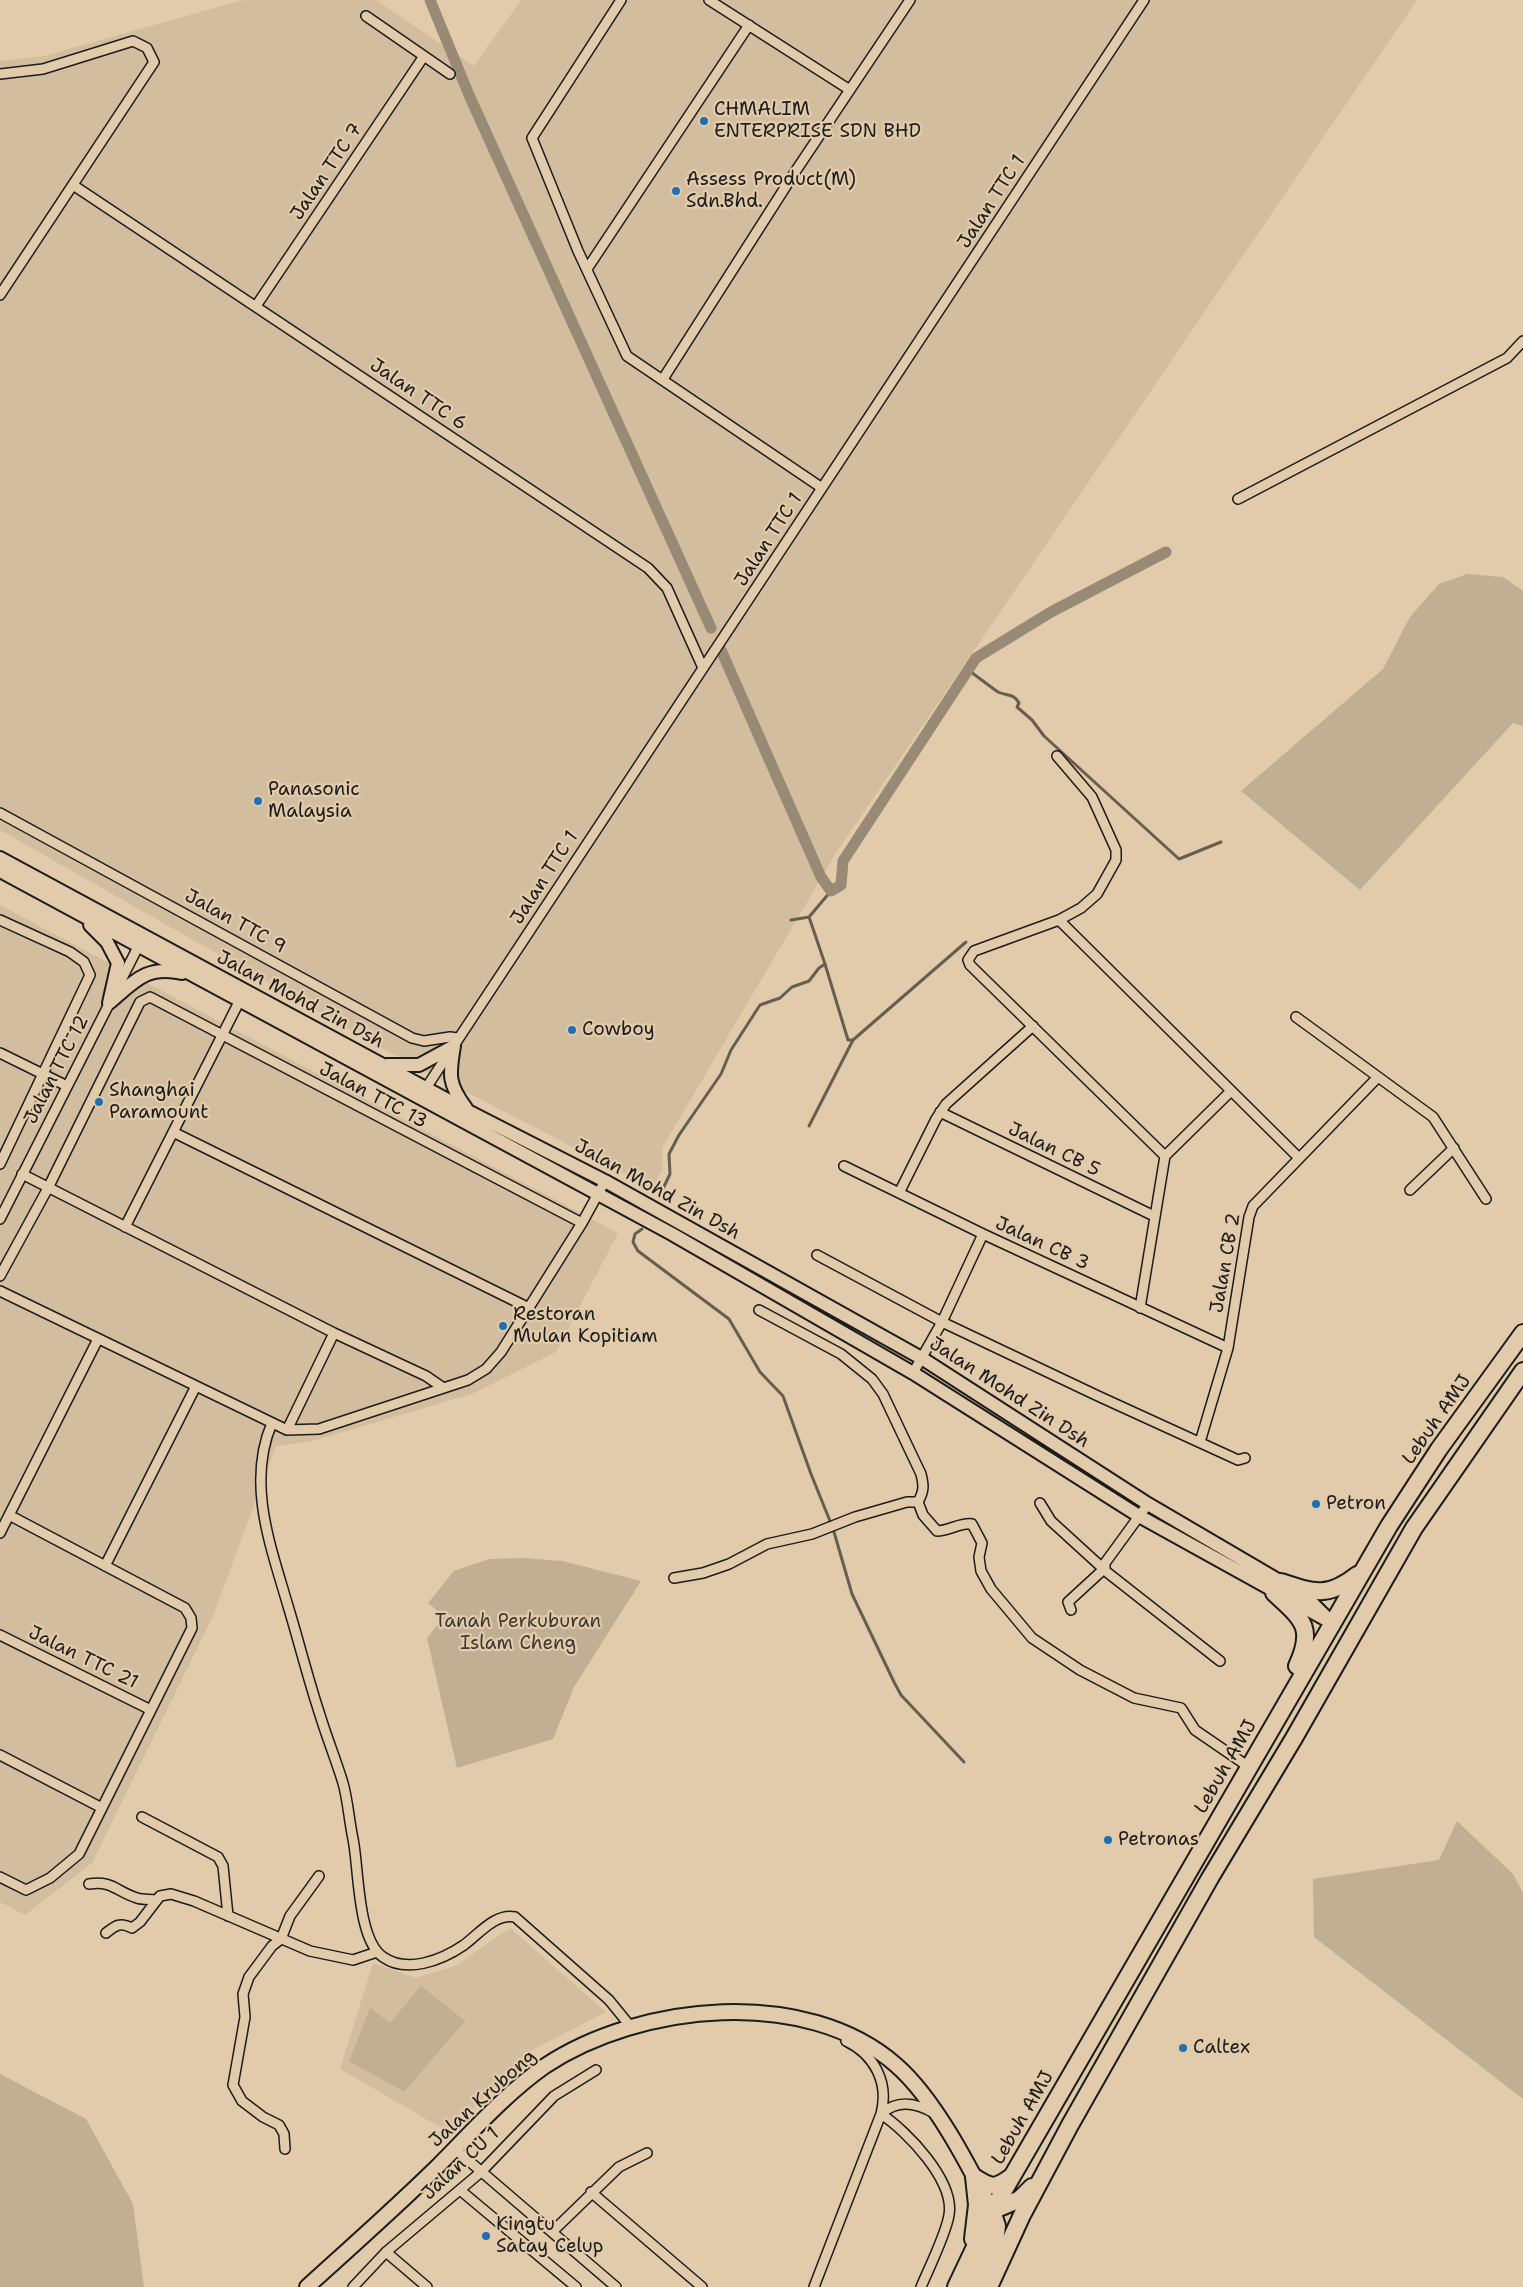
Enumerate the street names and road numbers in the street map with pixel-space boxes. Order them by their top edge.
street label: Jalan TTC 7 [286,119,368,225]
street label: Jalan TTC 1 [953,151,1031,253]
street label: Jalan TTC 6 [365,354,471,436]
street label: Jalan TTC 1 [730,489,808,591]
street label: Jalan TTC 1 [506,827,584,929]
street label: Jalan TTC 9 [180,885,290,959]
street label: Jalan Mohd Zin Dsh [212,946,388,1054]
street label: Jalan TTC 12 [20,1012,94,1128]
street label: Jalan TTC 13 [315,1058,431,1134]
street label: Jalan CB 5 [1004,1118,1104,1182]
street label: Jalan Mohd Zin Dsh [570,1135,744,1245]
street label: Jalan CB 2 [1206,1211,1246,1315]
street label: Jalan CB 3 [991,1212,1093,1276]
street label: Jalan Mohd Zin Dsh [925,1333,1093,1453]
street label: Lebuh AMJ [1398,1371,1476,1469]
street label: Jalan TTC 21 [24,1622,142,1694]
street label: Lebuh AMJ [1190,1716,1262,1818]
street label: Jalan Krubong [425,2045,541,2153]
street label: Lebuh AMJ [987,2067,1059,2169]
street label: Jalan CU 1 [418,2123,504,2205]

